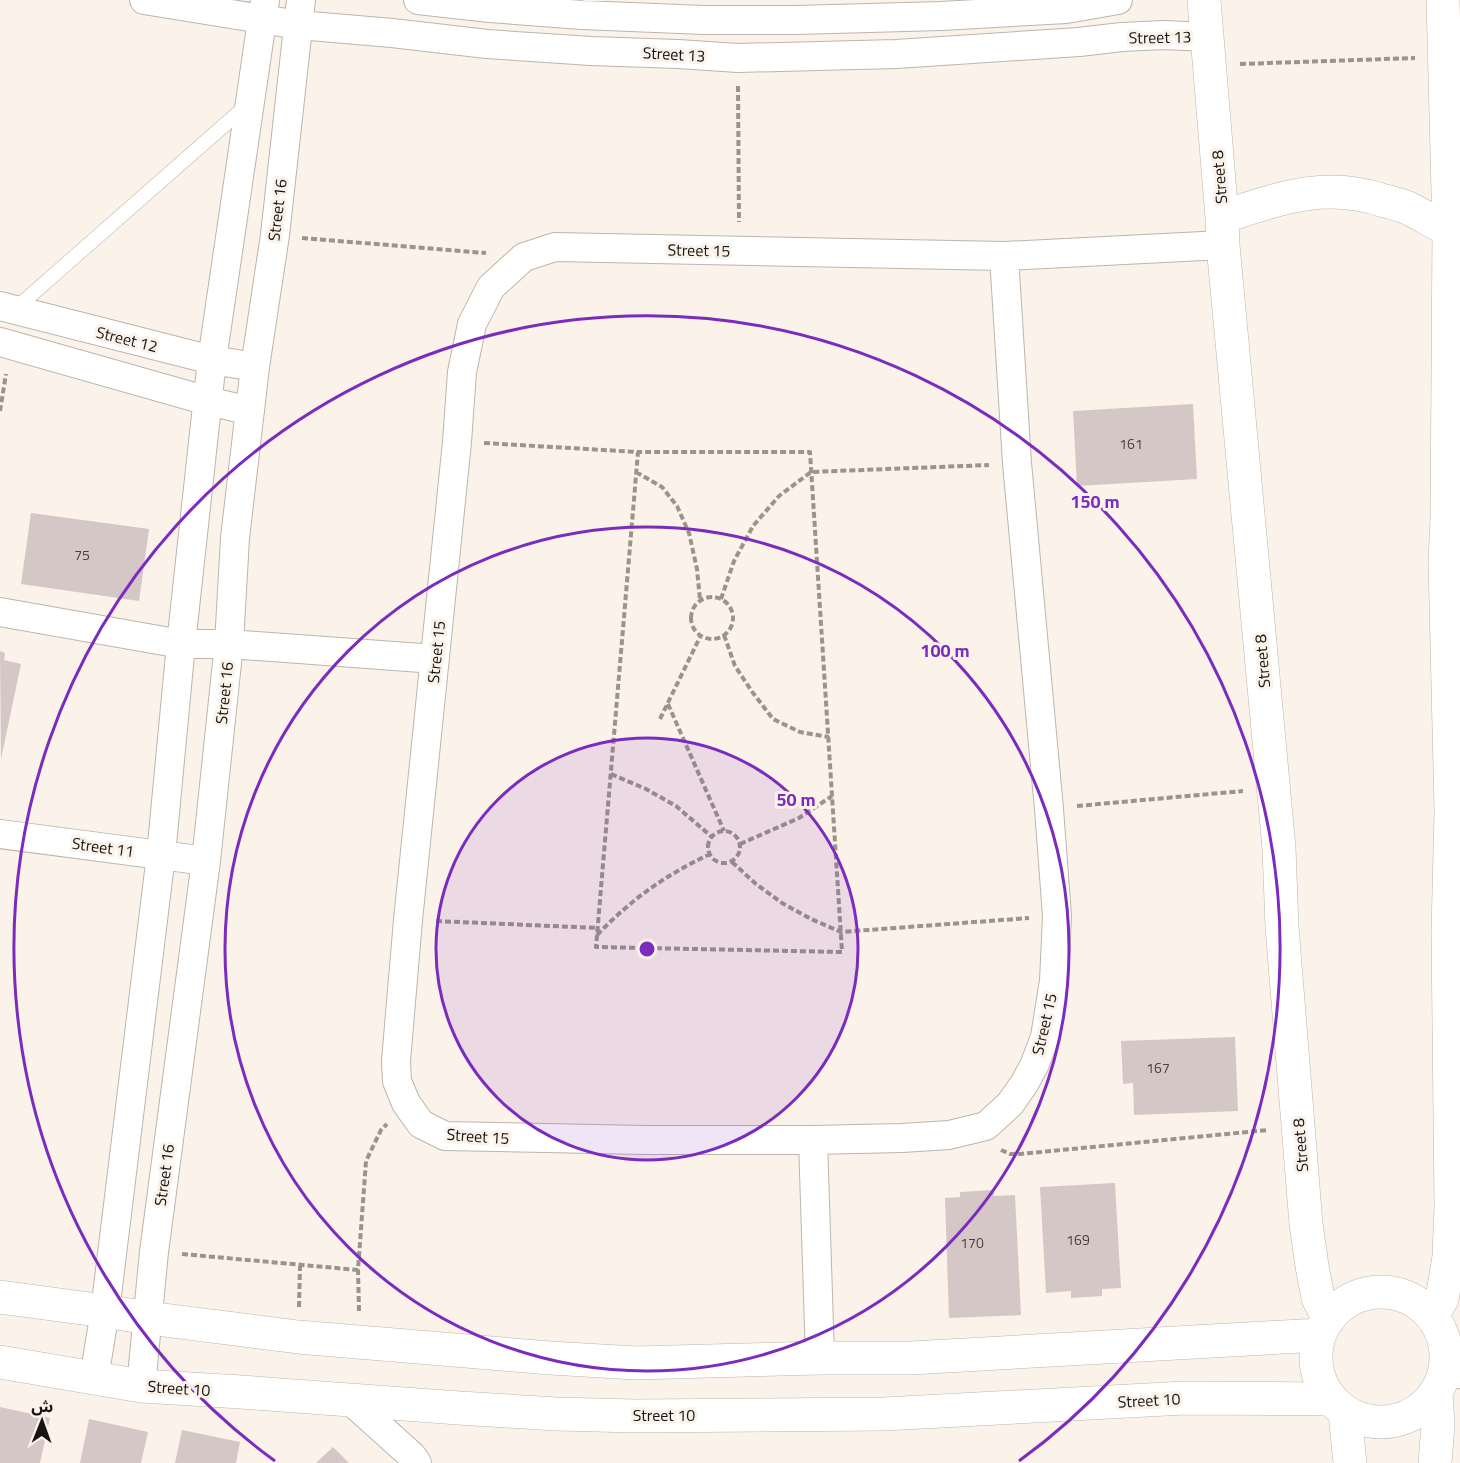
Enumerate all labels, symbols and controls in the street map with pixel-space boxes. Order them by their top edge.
street label: Street 13 [1128,24,1192,50]
street label: Street 13 [642,40,706,68]
street label: Street 8 [1205,149,1233,205]
street label: Street 16 [261,177,293,243]
street label: Street 15 [667,237,731,263]
street label: Street 12 [94,320,160,358]
house number: 161 [1119,433,1143,454]
text: 150 m [1070,488,1120,515]
house number: 75 [74,544,90,565]
street label: Street 15 [421,620,451,684]
street label: Street 8 [1248,633,1276,689]
text: 100 m [920,637,970,664]
street label: Street 16 [209,661,239,725]
text: 50 m [776,786,816,813]
street label: Street 11 [70,831,136,863]
centre of rings [637,939,657,959]
street label: Street 15 [1025,991,1063,1057]
house number: 167 [1146,1057,1170,1078]
street label: Street 8 [1286,1117,1314,1173]
street label: Street 15 [446,1122,510,1150]
street label: Street 16 [148,1142,180,1208]
house number: 169 [1066,1229,1090,1250]
house number: 170 [960,1232,984,1253]
street label: Street 10 [147,1374,211,1402]
street label: Street 10 [1117,1386,1181,1414]
north arrow [12,1391,72,1451]
text: ش [31,1394,54,1418]
street label: Street 10 [633,1403,695,1427]

